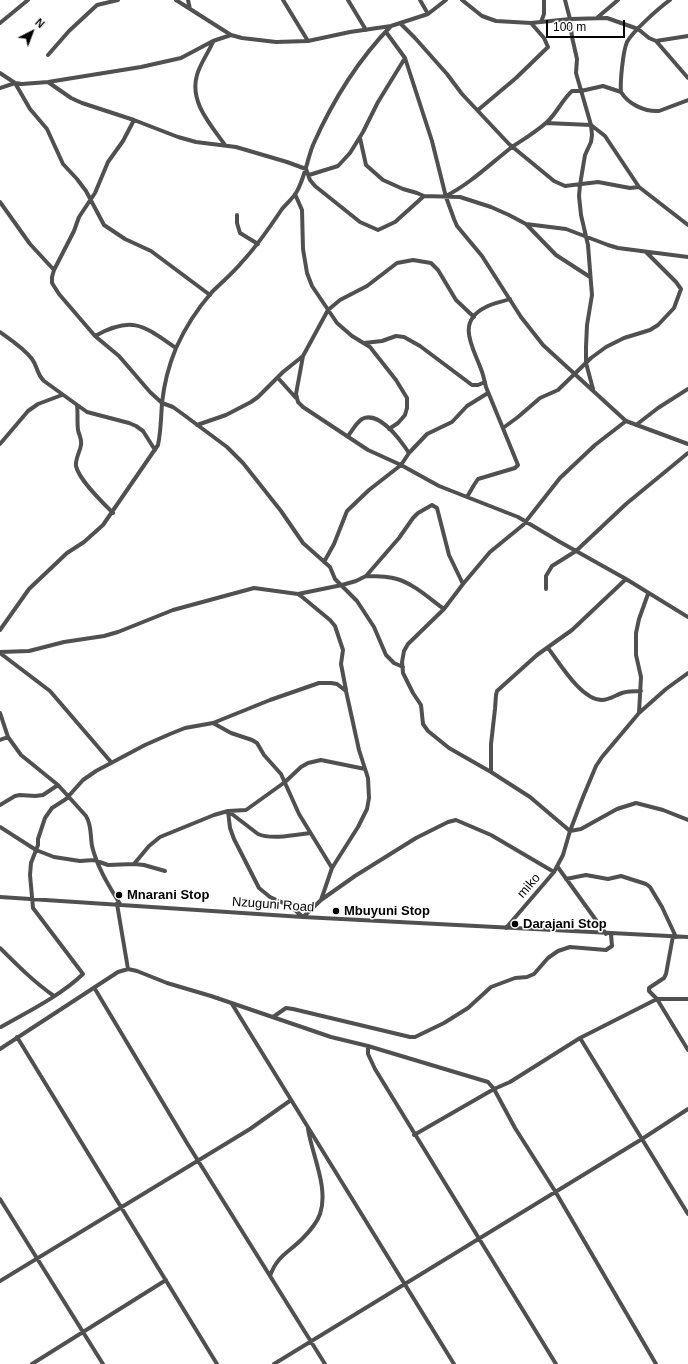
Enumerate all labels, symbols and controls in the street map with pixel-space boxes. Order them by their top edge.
north arrow [12,12,52,52]
scale bar [548,12,627,38]
text: N [33,16,47,30]
text: 100 m [553,20,586,34]
street label: miko [514,871,544,901]
place label: Mnarani Stop [127,887,209,903]
marker: Mnarani Stop [114,890,124,900]
street label: Nzuguni Road [231,894,315,916]
place label: Mbuyuni Stop [344,903,430,919]
marker: Mbuyuni Stop [331,906,341,916]
place label: Darajani Stop [523,916,607,932]
marker: Darajani Stop [510,919,520,929]

